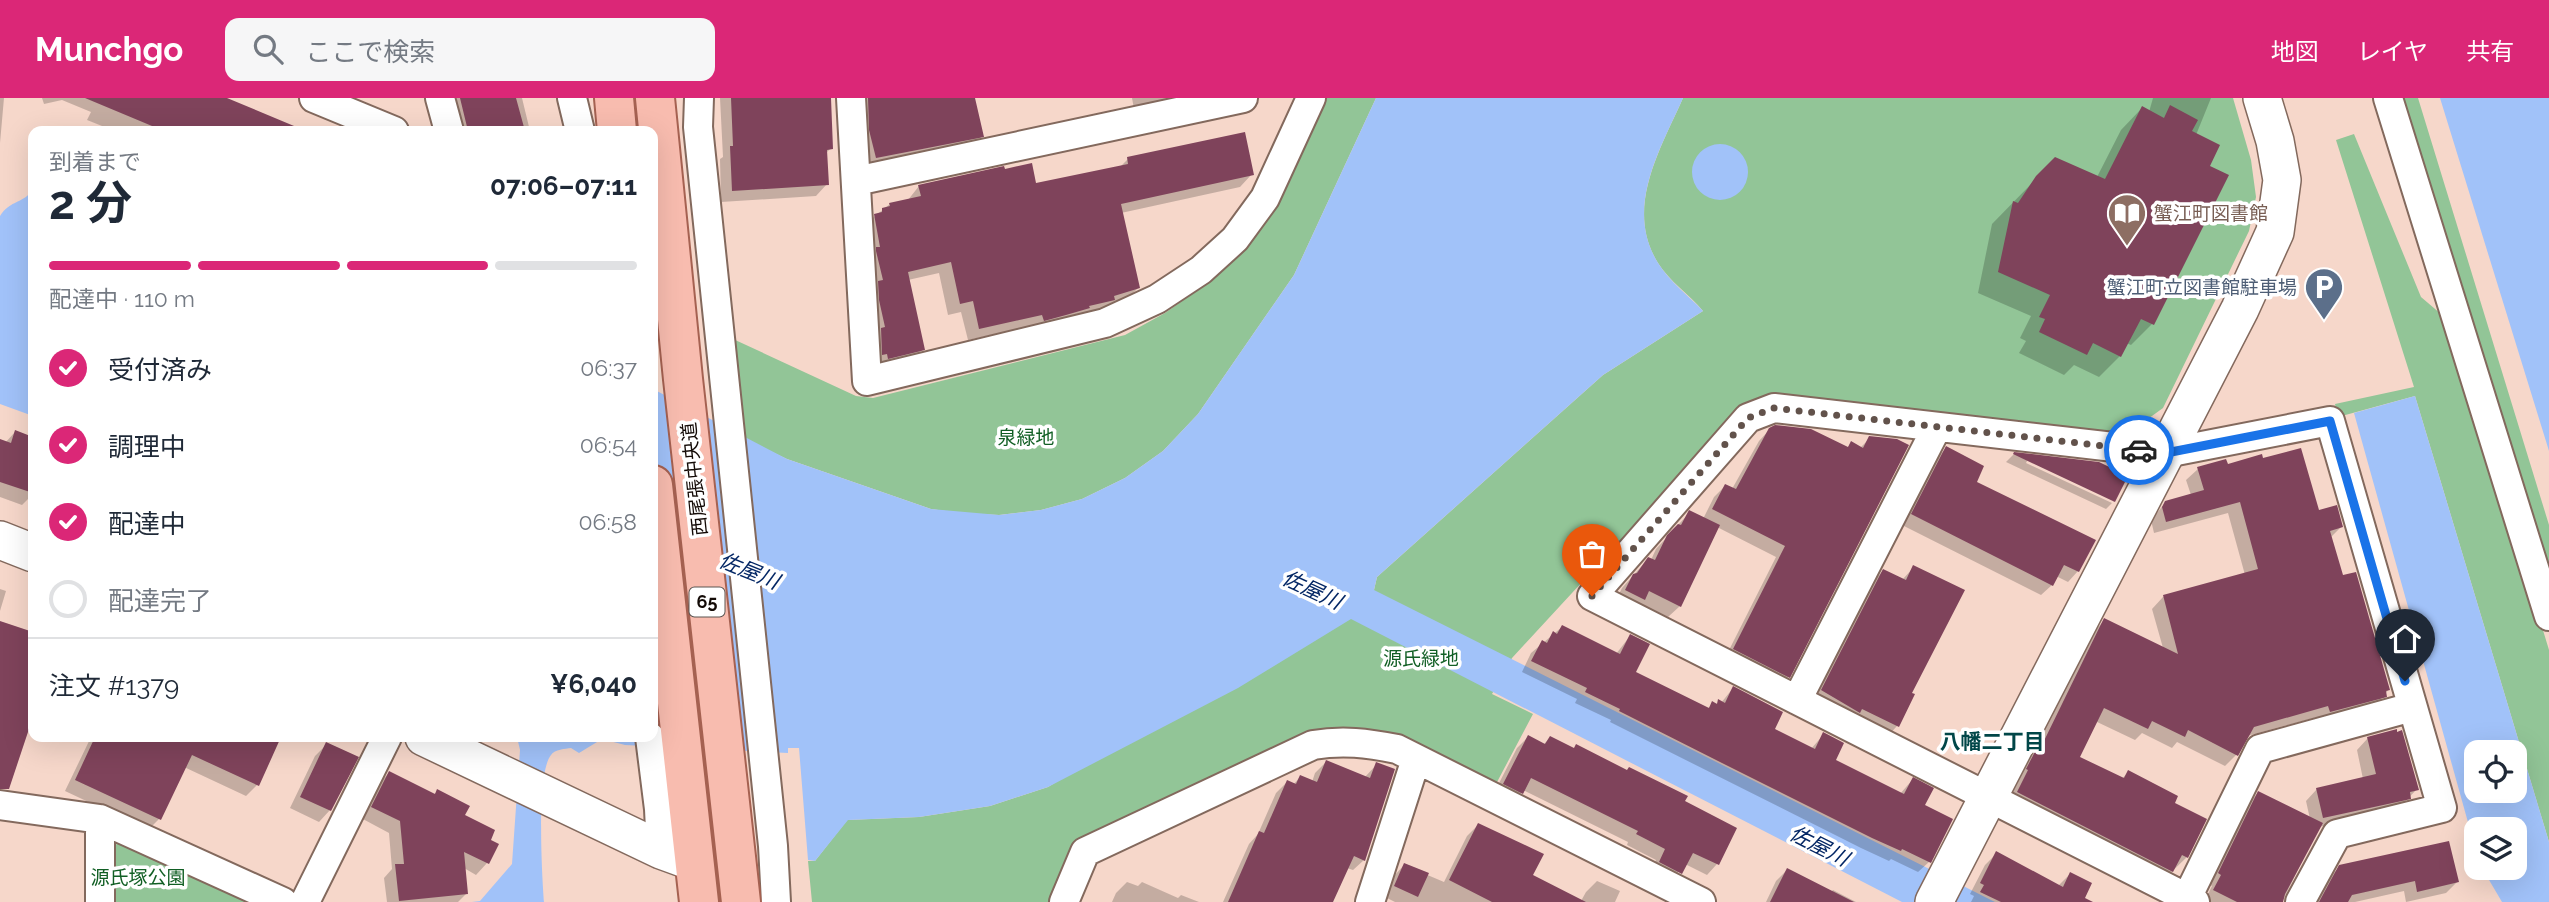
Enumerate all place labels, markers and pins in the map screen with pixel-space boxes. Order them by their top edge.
library icon: 蟹江町図書館 [2106,192,2148,247]
place label: 蟹江町図書館 [2154,202,2268,224]
parking icon: 蟹江町立図書館駐車場 [2303,266,2345,321]
place label: 蟹江町立図書館駐車場 [2107,276,2297,298]
pin [1562,524,1622,596]
pin [2375,609,2435,681]

